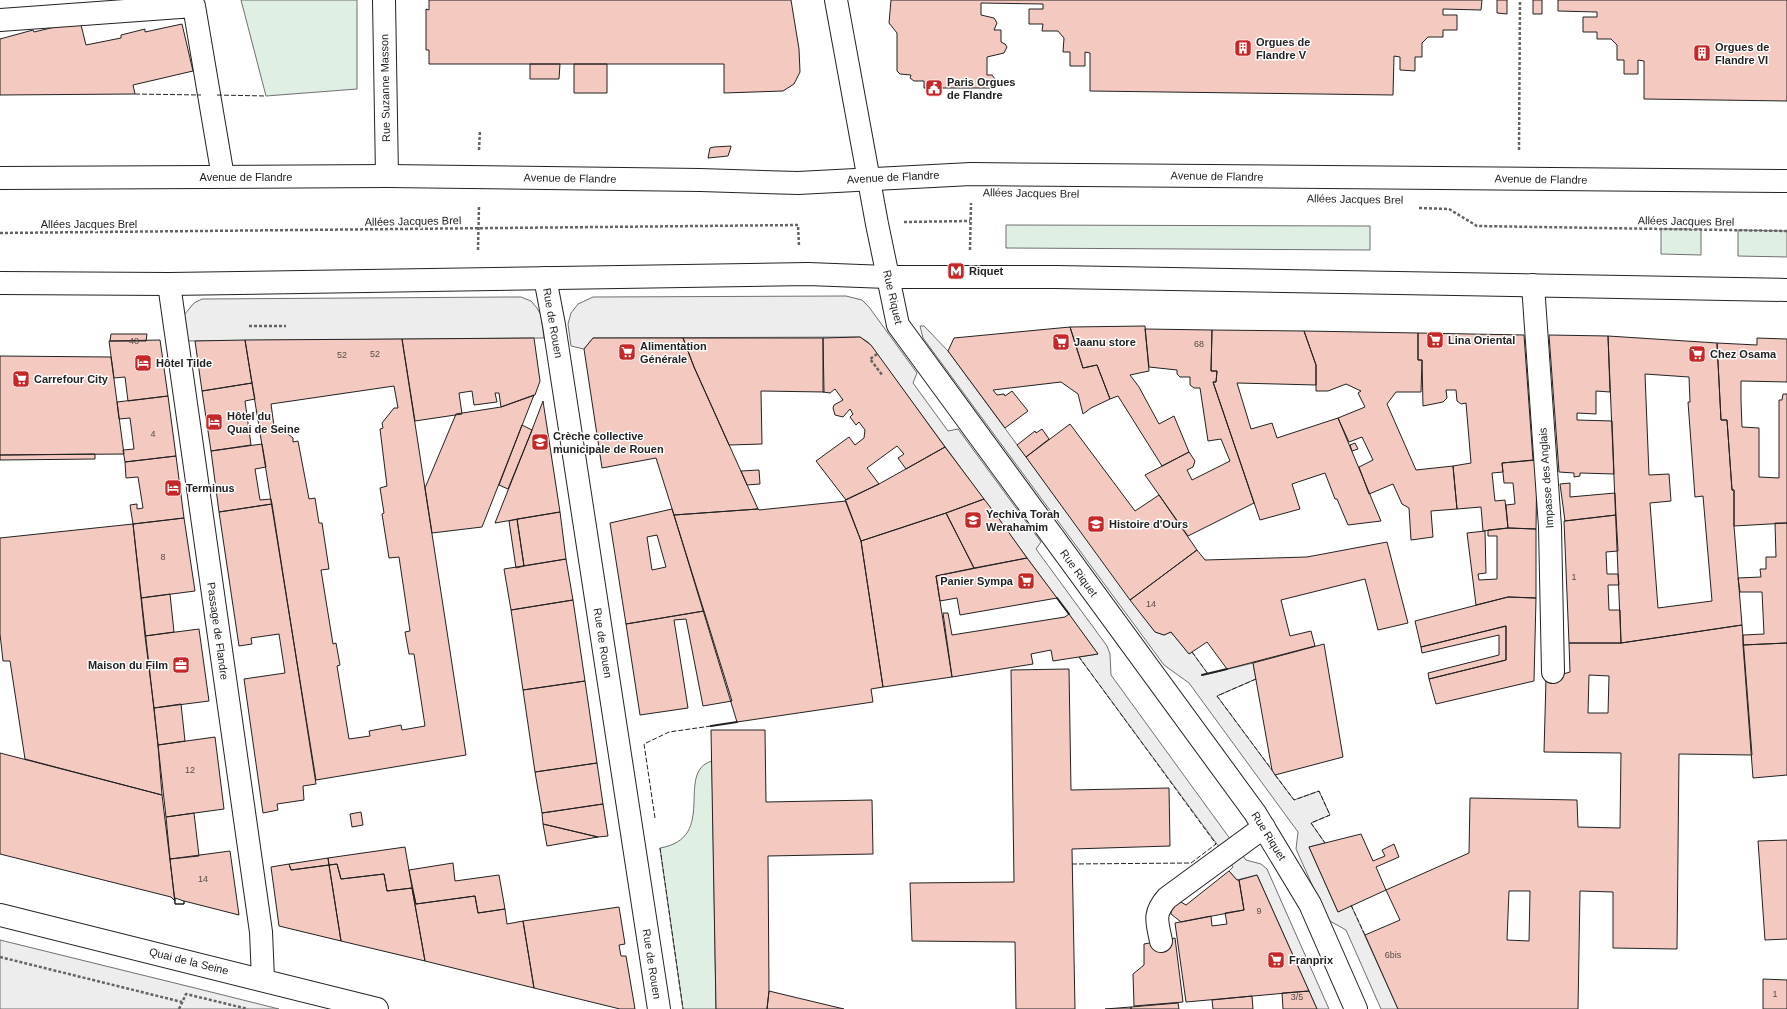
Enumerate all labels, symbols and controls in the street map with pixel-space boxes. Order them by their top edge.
street label: Rue Suzanne Masson [378,34,392,142]
place label: Orgues de Flandre V [1256,36,1310,61]
building icon: Orgues de Flandre V [1233,38,1253,58]
place label: Orgues de Flandre VI [1715,41,1769,66]
building icon: Orgues de Flandre VI [1692,43,1712,63]
place label: Paris Orgues de Flandre [947,76,1015,101]
public building icon: Paris Orgues de Flandre [924,78,944,98]
street label: Avenue de Flandre [846,169,940,185]
street label: Avenue de Flandre [1171,169,1263,183]
street label: Avenue de Flandre [200,171,292,183]
street label: Avenue de Flandre [524,171,616,185]
street label: Avenue de Flandre [1495,172,1587,186]
street label: Allées Jacques Brel [983,186,1079,200]
street label: Allées Jacques Brel [1307,192,1403,206]
street label: Allées Jacques Brel [365,214,461,228]
street label: Allées Jacques Brel [1638,214,1734,228]
street label: Allées Jacques Brel [41,218,137,230]
metro station icon: Riquet [946,261,966,281]
place label: Riquet [969,265,1004,277]
street label: Rue Riquet [881,269,905,325]
street label: Rue de Rouen [541,287,565,359]
supermarket icon: Lina Oriental [1425,330,1445,350]
supermarket icon: Jaanu store [1051,332,1071,352]
place label: Lina Oriental [1448,334,1515,346]
house number: 48 [129,336,139,346]
place label: Jaanu store [1074,336,1136,348]
house number: 68 [1194,339,1204,349]
place label: Alimentation Générale [640,340,707,365]
supermarket icon: Alimentation Générale [617,342,637,362]
supermarket icon: Chez Osama [1687,344,1707,364]
place label: Chez Osama [1710,348,1777,360]
house number: 52 [370,349,380,359]
house number: 52 [337,350,347,360]
hotel icon: Hôtel Tilde [133,353,153,373]
place label: Hôtel Tilde [156,357,212,369]
supermarket icon: Carrefour City [11,369,31,389]
place label: Carrefour City [34,373,109,385]
place label: Hôtel du Quai de Seine [227,410,300,435]
hotel icon: Hôtel du Quai de Seine [204,412,224,432]
street label: Impasse des Anglais [1536,427,1556,529]
house number: 4 [150,429,156,439]
place label: Crèche collective municipale de Rouen [553,430,664,455]
school or university icon: Crèche collective municipale de Rouen [530,432,550,452]
hotel icon: Terminus [163,478,183,498]
place label: Terminus [186,482,235,494]
place label: Yechiva Torah Werahamim [986,508,1060,533]
school or university icon: Yechiva Torah Werahamim [963,510,983,530]
school or university icon: Histoire d'Ours [1086,514,1106,534]
place label: Histoire d'Ours [1109,518,1188,530]
street label: Rue Riquet [1058,547,1100,599]
house number: 8 [160,552,166,562]
supermarket icon: Panier Sympa [1016,571,1036,591]
house number: 1 [1571,572,1577,582]
place label: Panier Sympa [940,575,1014,587]
street label: Passage de Flandre [205,581,231,681]
house number: 14 [1146,599,1156,609]
street label: Rue de Rouen [592,607,614,679]
office icon: Maison du Film [171,655,191,675]
place label: Maison du Film [88,659,168,671]
house number: 12 [185,765,195,775]
street label: Rue Riquet [1249,809,1289,863]
house number: 14 [198,874,208,884]
house number: 9 [1256,906,1262,916]
street label: Rue de Rouen [641,928,663,1000]
street label: Quai de la Seine [148,945,230,977]
supermarket icon: Franprix [1266,950,1286,970]
house number: 6bis [1385,950,1402,960]
place label: Franprix [1289,954,1334,966]
house number: 1 [1772,989,1778,999]
house number: 3/5 [1291,992,1303,1002]

